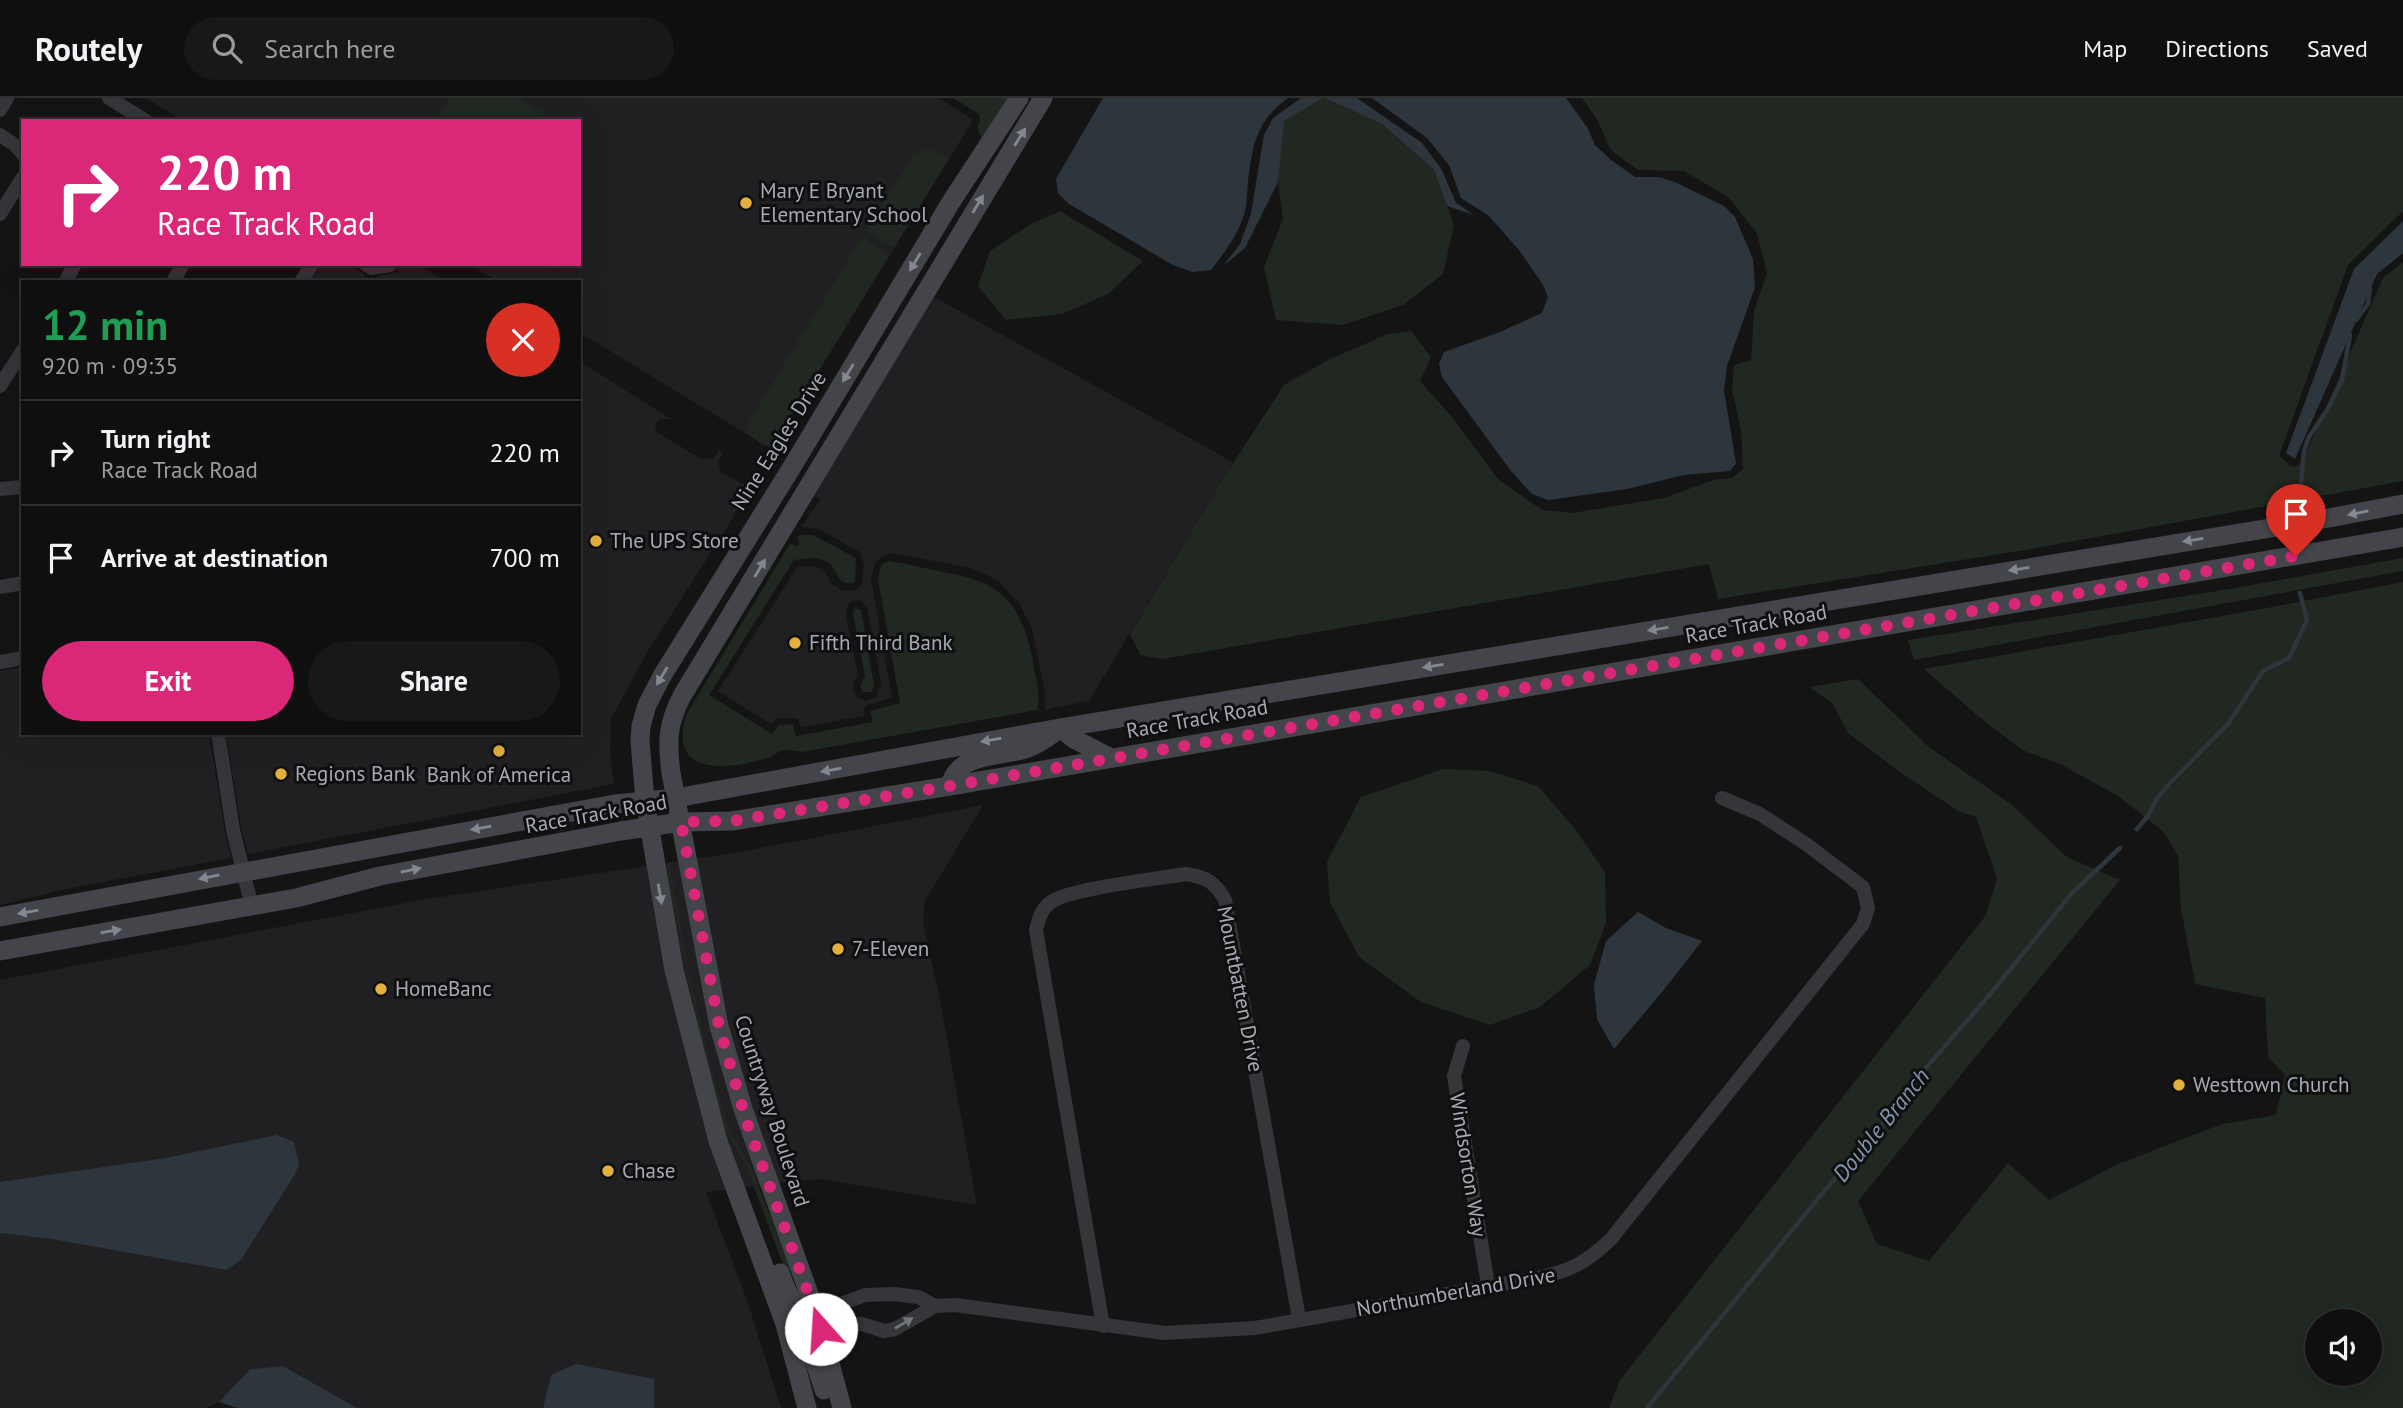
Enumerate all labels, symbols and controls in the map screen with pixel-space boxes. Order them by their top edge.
search box [184,17,674,80]
text: Routely [35,27,142,70]
icon: search [208,29,246,67]
text: Search here [264,32,395,65]
text: Map [2083,33,2127,64]
text: Directions [2165,33,2269,64]
text: Saved [2307,33,2368,64]
one-way arrow [1013,127,1026,146]
text: 220 m [157,140,292,204]
icon: right [42,147,133,238]
place label: Mary E Bryant Elementary School [760,177,927,228]
marker: Mary E Bryant Elementary School [738,195,754,211]
one-way arrow [972,195,985,214]
text: Race Track Road [157,202,375,244]
one-way arrow [908,253,921,272]
text: 12 min [42,297,168,352]
button: close [486,303,560,377]
text: 920 m · 09:35 [42,351,178,380]
one-way arrow [842,363,855,382]
street label: Nine Eagles Drive [725,366,832,515]
text: Turn right [101,422,210,455]
icon: right [42,434,80,472]
text: 220 m [489,436,560,469]
text: Race Track Road [101,455,258,484]
pin [2266,484,2326,556]
icon: arrive [2277,495,2315,533]
one-way arrow [2347,507,2369,518]
place label: The UPS Store [610,527,739,554]
marker: The UPS Store [588,533,604,549]
one-way arrow [2182,535,2204,546]
icon: arrive [42,539,80,577]
text: Arrive at destination [101,541,328,574]
text: 700 m [489,541,560,574]
one-way arrow [753,559,766,578]
one-way arrow [2008,564,2030,575]
street label: Race Track Road [1683,598,1829,649]
one-way arrow [1646,624,1668,635]
place label: Fifth Third Bank [809,629,952,656]
marker: Fifth Third Bank [787,635,803,651]
button: Exit [42,641,294,721]
button: Share [308,641,560,721]
one-way arrow [1422,661,1444,672]
one-way arrow [656,666,668,685]
street label: Race Track Road [1124,693,1270,744]
one-way arrow [980,735,1002,746]
marker: Bank of America [491,743,507,759]
place label: Regions Bank [295,760,415,787]
place label: Bank of America [427,761,571,788]
one-way arrow [820,764,842,775]
marker: Regions Bank [273,766,289,782]
street label: Race Track Road [523,788,669,839]
one-way arrow [470,822,492,833]
one-way arrow [400,865,422,876]
one-way arrow [198,872,220,883]
one-way arrow [655,883,666,905]
street label: Mountbatten Drive [1211,904,1270,1074]
one-way arrow [17,906,39,917]
one-way arrow [100,925,122,936]
place label: 7-Eleven [852,935,929,962]
marker: 7-Eleven [830,941,846,957]
place label: HomeBanc [395,975,492,1002]
marker: HomeBanc [373,981,389,997]
street label: Countryway Boulevard [729,1012,816,1210]
water label: Double Branch [1826,1062,1935,1187]
place label: Westtown Church [2193,1071,2349,1098]
marker: Westtown Church [2171,1077,2187,1093]
street label: Windsorton Way [1444,1091,1493,1239]
place label: Chase [622,1157,675,1184]
marker: Chase [600,1163,616,1179]
street label: Northumberland Drive [1354,1261,1557,1322]
position arrow [784,1292,858,1366]
map controls [2305,1309,2382,1386]
button: sound [2305,1309,2382,1386]
one-way arrow [895,1316,914,1329]

